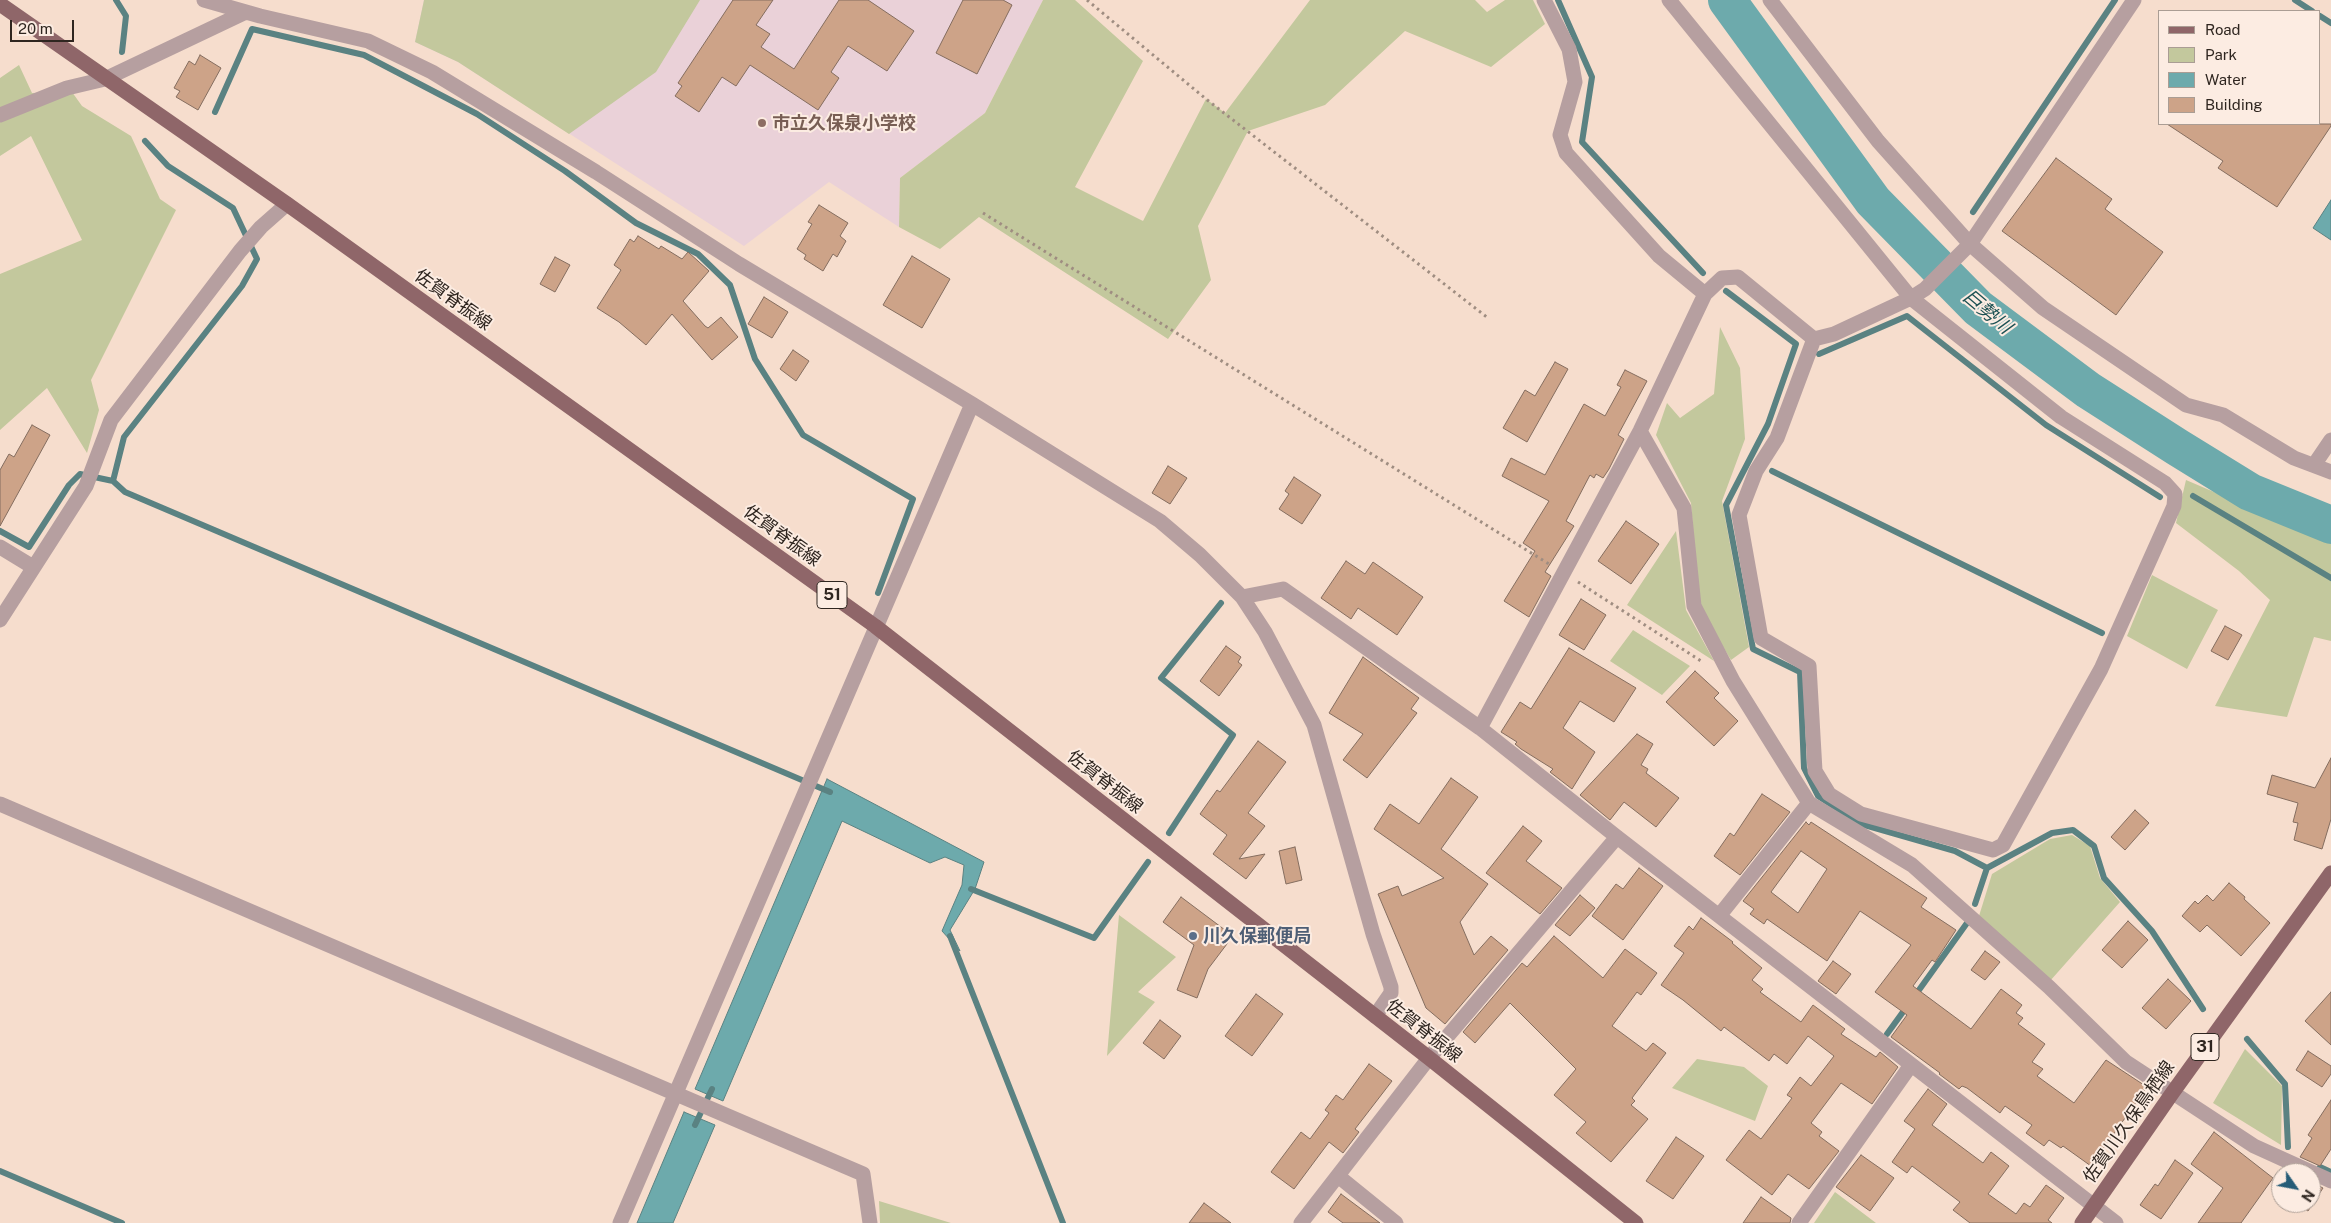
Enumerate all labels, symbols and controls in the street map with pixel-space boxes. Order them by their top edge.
scale bar [12,10,76,42]
legend [2158,10,2321,125]
text: 20 m [18,20,53,37]
text: Road [2205,21,2241,38]
text: Park [2205,46,2237,63]
text: Water [2205,71,2247,88]
text: Building [2205,96,2263,113]
place label: 市立久保泉小学校 [772,112,916,134]
marker: 市立久保泉小学校 [756,117,768,129]
street label: 佐賀脊振線 [410,265,496,335]
water label: 巨勢川 [1958,285,2016,339]
street label: 佐賀脊振線 [739,501,825,571]
road number: 51 [817,582,847,608]
street label: 佐賀脊振線 [1063,746,1147,818]
place label: 川久保郵便局 [1203,925,1311,947]
marker: 川久保郵便局 [1187,930,1199,942]
street label: 佐賀脊振線 [1382,995,1466,1067]
road number: 31 [2191,1034,2219,1060]
street label: 佐賀川久保鳥栖線 [2079,1057,2179,1187]
north arrow [2271,1163,2321,1213]
text: N [2298,1187,2317,1205]

